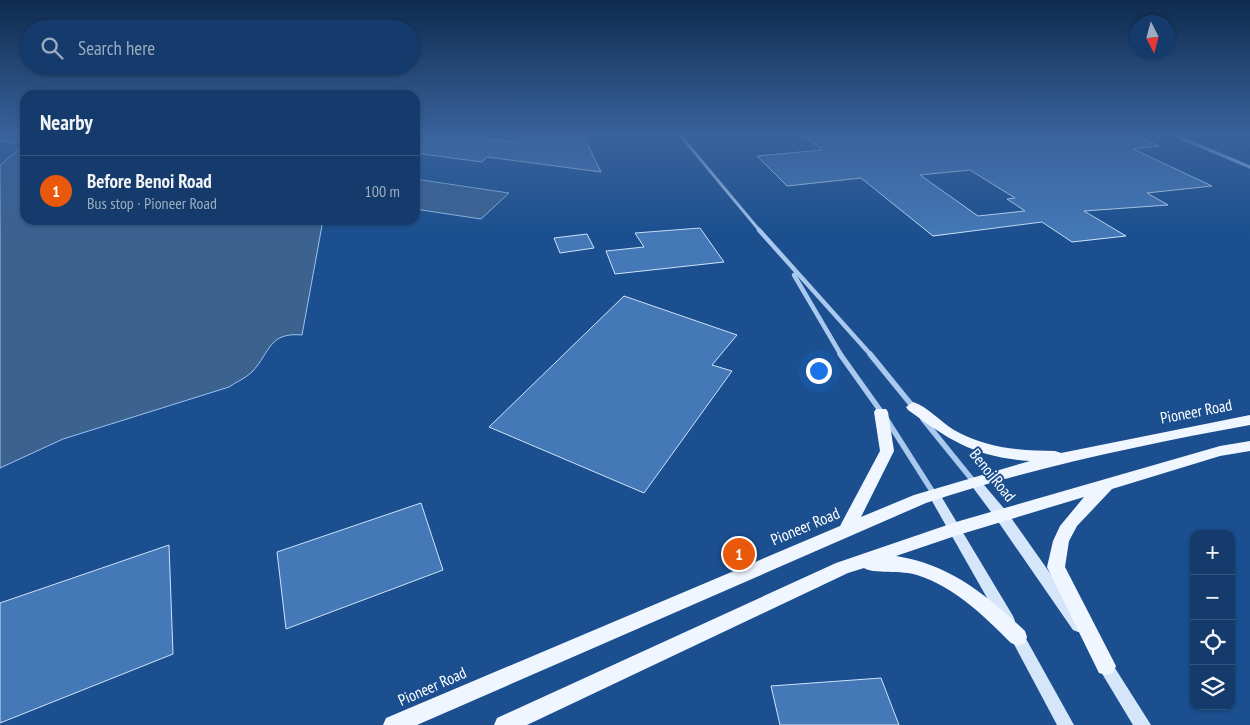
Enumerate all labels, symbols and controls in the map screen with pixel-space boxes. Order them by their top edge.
north arrow [1130,15,1175,60]
search box [20,20,420,75]
icon: search [38,34,66,62]
text: Search here [78,36,155,60]
text: Nearby [40,109,93,136]
text: Before Benoi Road [87,169,212,193]
text: 1 [52,181,60,201]
text: 100 m [365,181,400,201]
text: Bus stop · Pioneer Road [87,193,217,213]
your location [806,358,832,384]
street label: Pioneer Road [1158,394,1234,428]
street label: Benoi Road [966,445,1020,506]
street label: Pioneer Road [768,503,842,549]
map controls [1190,530,1235,710]
button: + [1190,530,1235,575]
pin: 1 [723,535,755,573]
button: − [1190,575,1235,620]
button: locate [1190,620,1235,665]
street label: Pioneer Road [395,662,469,710]
button: layers [1190,665,1235,710]

